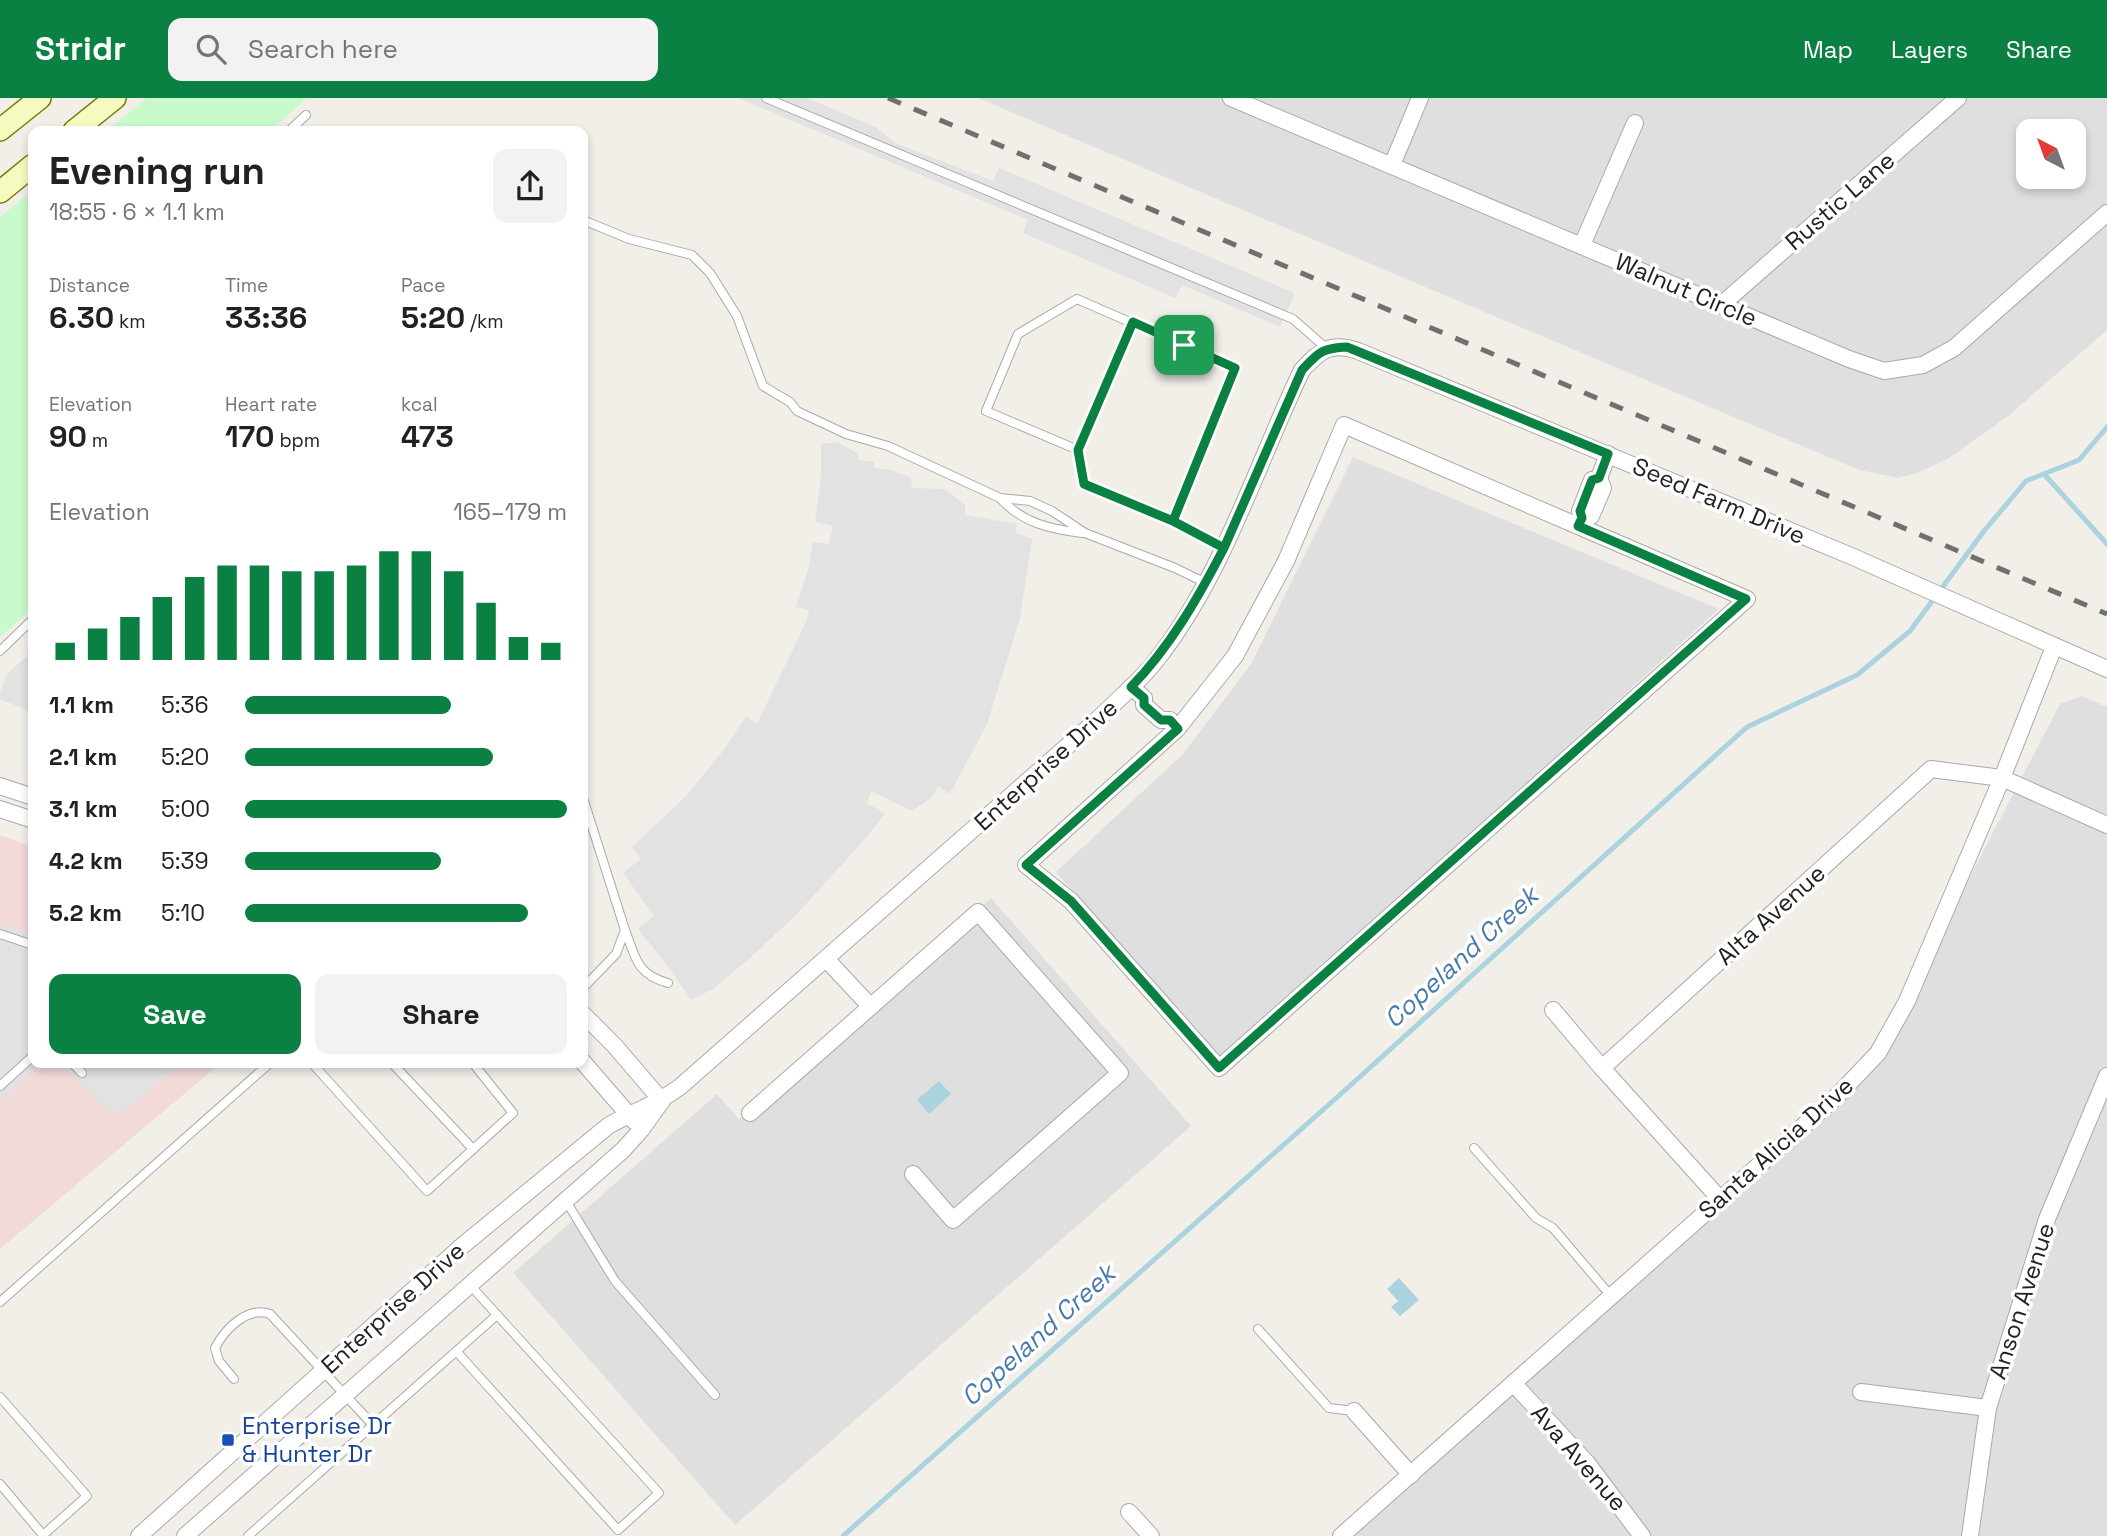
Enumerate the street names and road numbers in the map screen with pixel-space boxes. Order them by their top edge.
street label: Rustic Lane [1778,144,1901,257]
street label: Walnut Circle [1611,246,1762,333]
street label: Seed Farm Drive [1628,450,1810,551]
street label: Enterprise Drive [967,692,1124,837]
street label: Alta Avenue [1710,857,1832,972]
street label: Santa Alicia Drive [1692,1070,1860,1225]
street label: Anson Avenue [1982,1219,2061,1383]
street label: Enterprise Drive [314,1235,471,1380]
street label: Ava Avenue [1524,1398,1634,1518]

